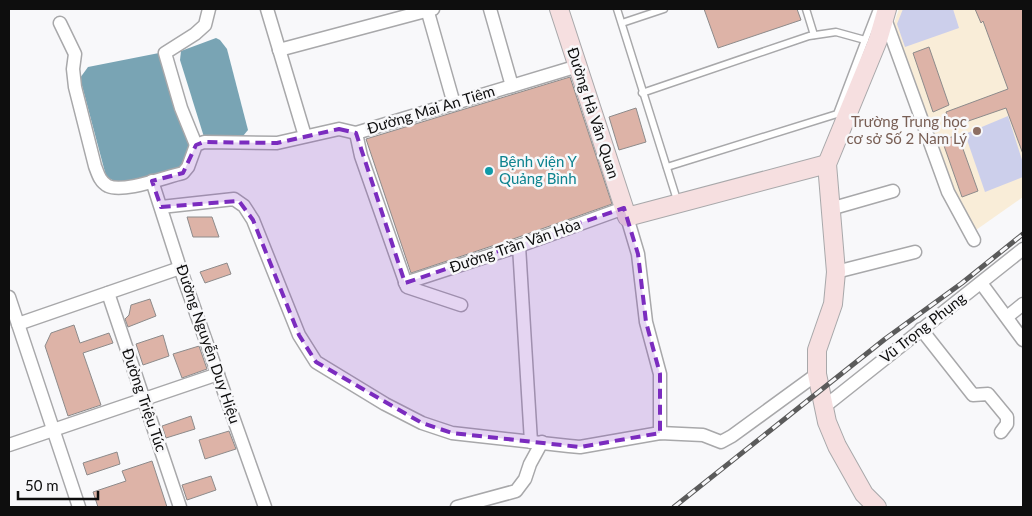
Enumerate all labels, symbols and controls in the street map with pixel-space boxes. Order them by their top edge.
street label: Đường Hà Văn Quan [564,45,624,181]
street label: Đường Mai An Tiêm [365,81,497,137]
place label: Trường Trung học cơ sở Số 2 Nam Lý [846,112,967,147]
marker: Trường Trung học cơ sở Số 2 Nam Lý [971,125,983,137]
place label: Bệnh viện Y Quảng Bình [499,152,578,187]
marker: Bệnh viện Y Quảng Bình [483,165,495,177]
street label: Đường Trần Văn Hòa [447,214,583,276]
street label: Đường Nguyễn Duy Hiệu [173,262,245,426]
street label: Vũ Trọng Phụng [876,288,969,366]
street label: Đường Triệu Túc [119,346,171,454]
scale bar [18,468,98,500]
text: 50 m [25,476,59,494]

